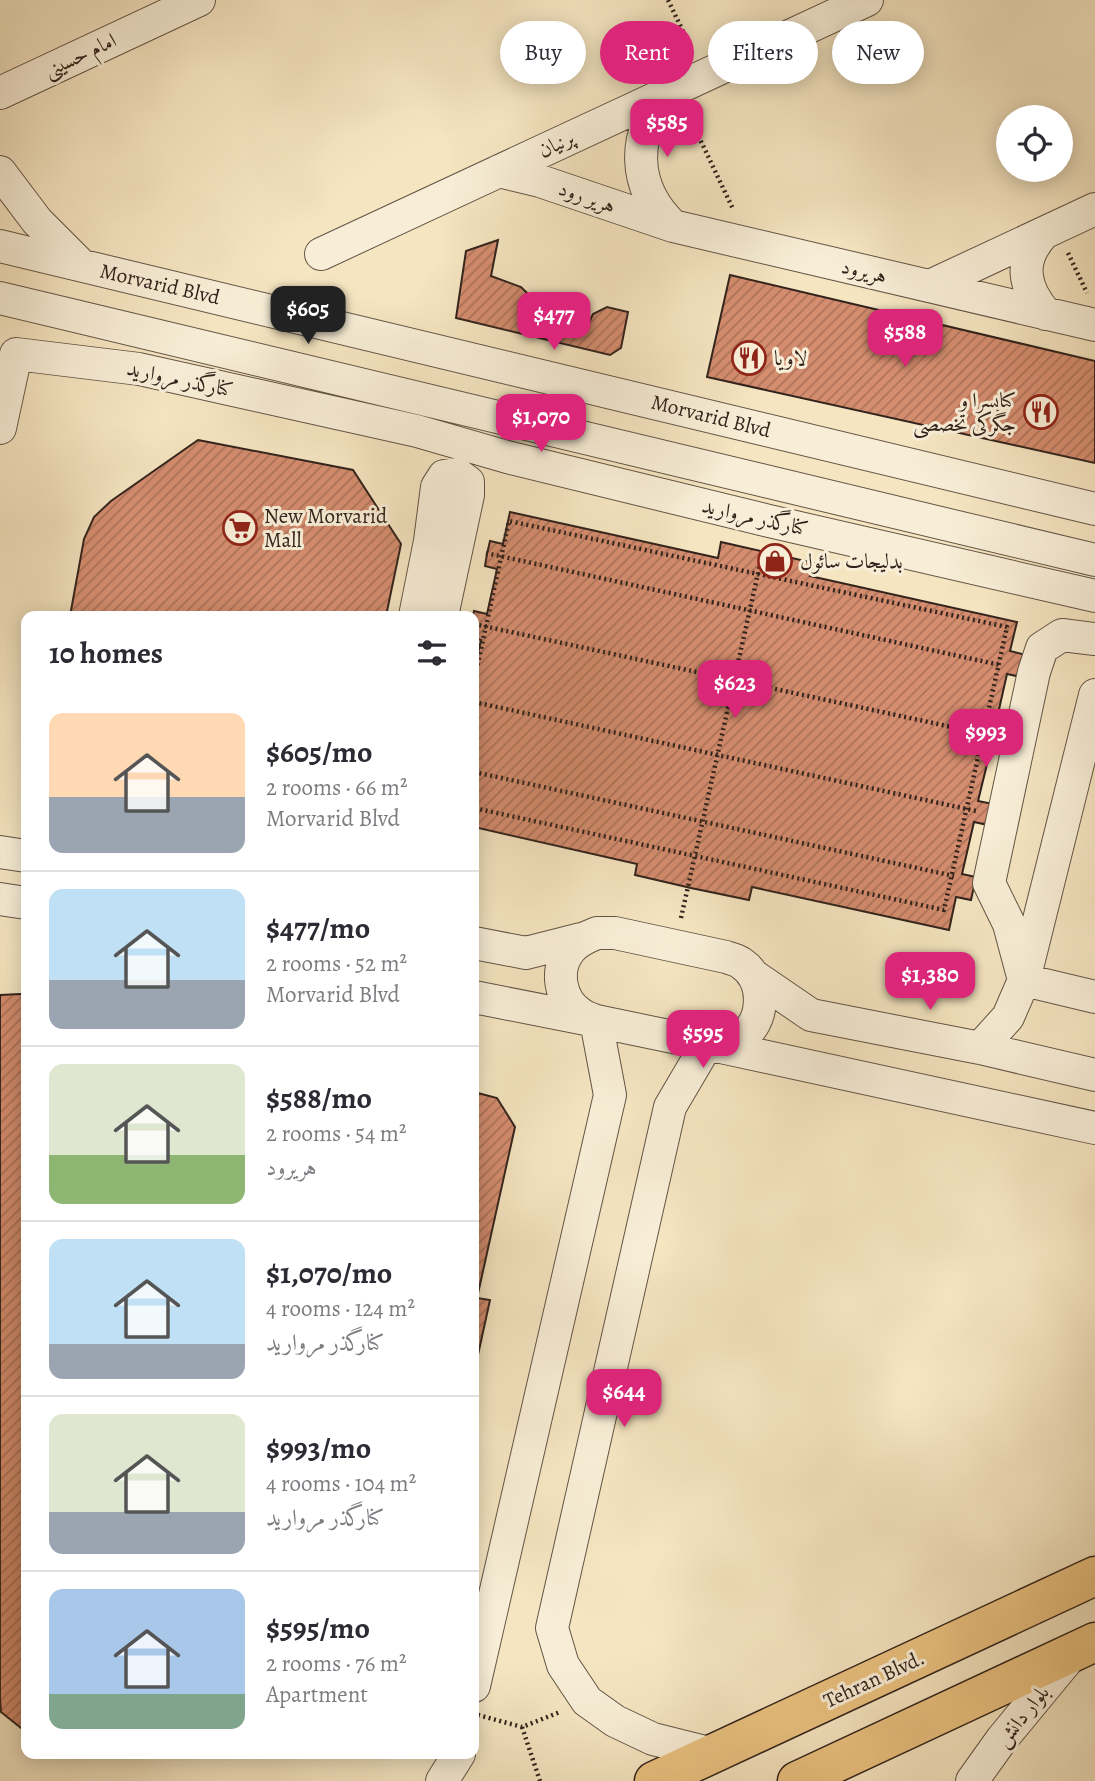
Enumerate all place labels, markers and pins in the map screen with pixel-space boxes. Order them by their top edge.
pin: $585 [626,100,708,159]
pin: $605 [267,286,349,346]
pin: $477 [513,292,595,352]
pin: $588 [864,310,946,369]
restaurant icon: لاویا [730,339,768,377]
place label: لاویا [774,344,807,372]
place label: کبابسرا و جگرکی تخصصی [913,386,1016,439]
restaurant icon: کبابسرا و جگرکی تخصصی [1022,393,1060,431]
pin: $1,070 [484,394,598,454]
place label: New Morvarid Mall [264,502,388,554]
supermarket icon: New Morvarid Mall [221,509,259,547]
shop icon: بدلیجات سائول [756,542,794,580]
place label: بدلیجات سائول [800,547,903,575]
pin: $623 [694,660,776,720]
pin: $993 [945,710,1027,769]
pin: $1,380 [873,953,987,1012]
pin: $595 [662,1010,744,1070]
pin: $644 [583,1370,665,1429]

